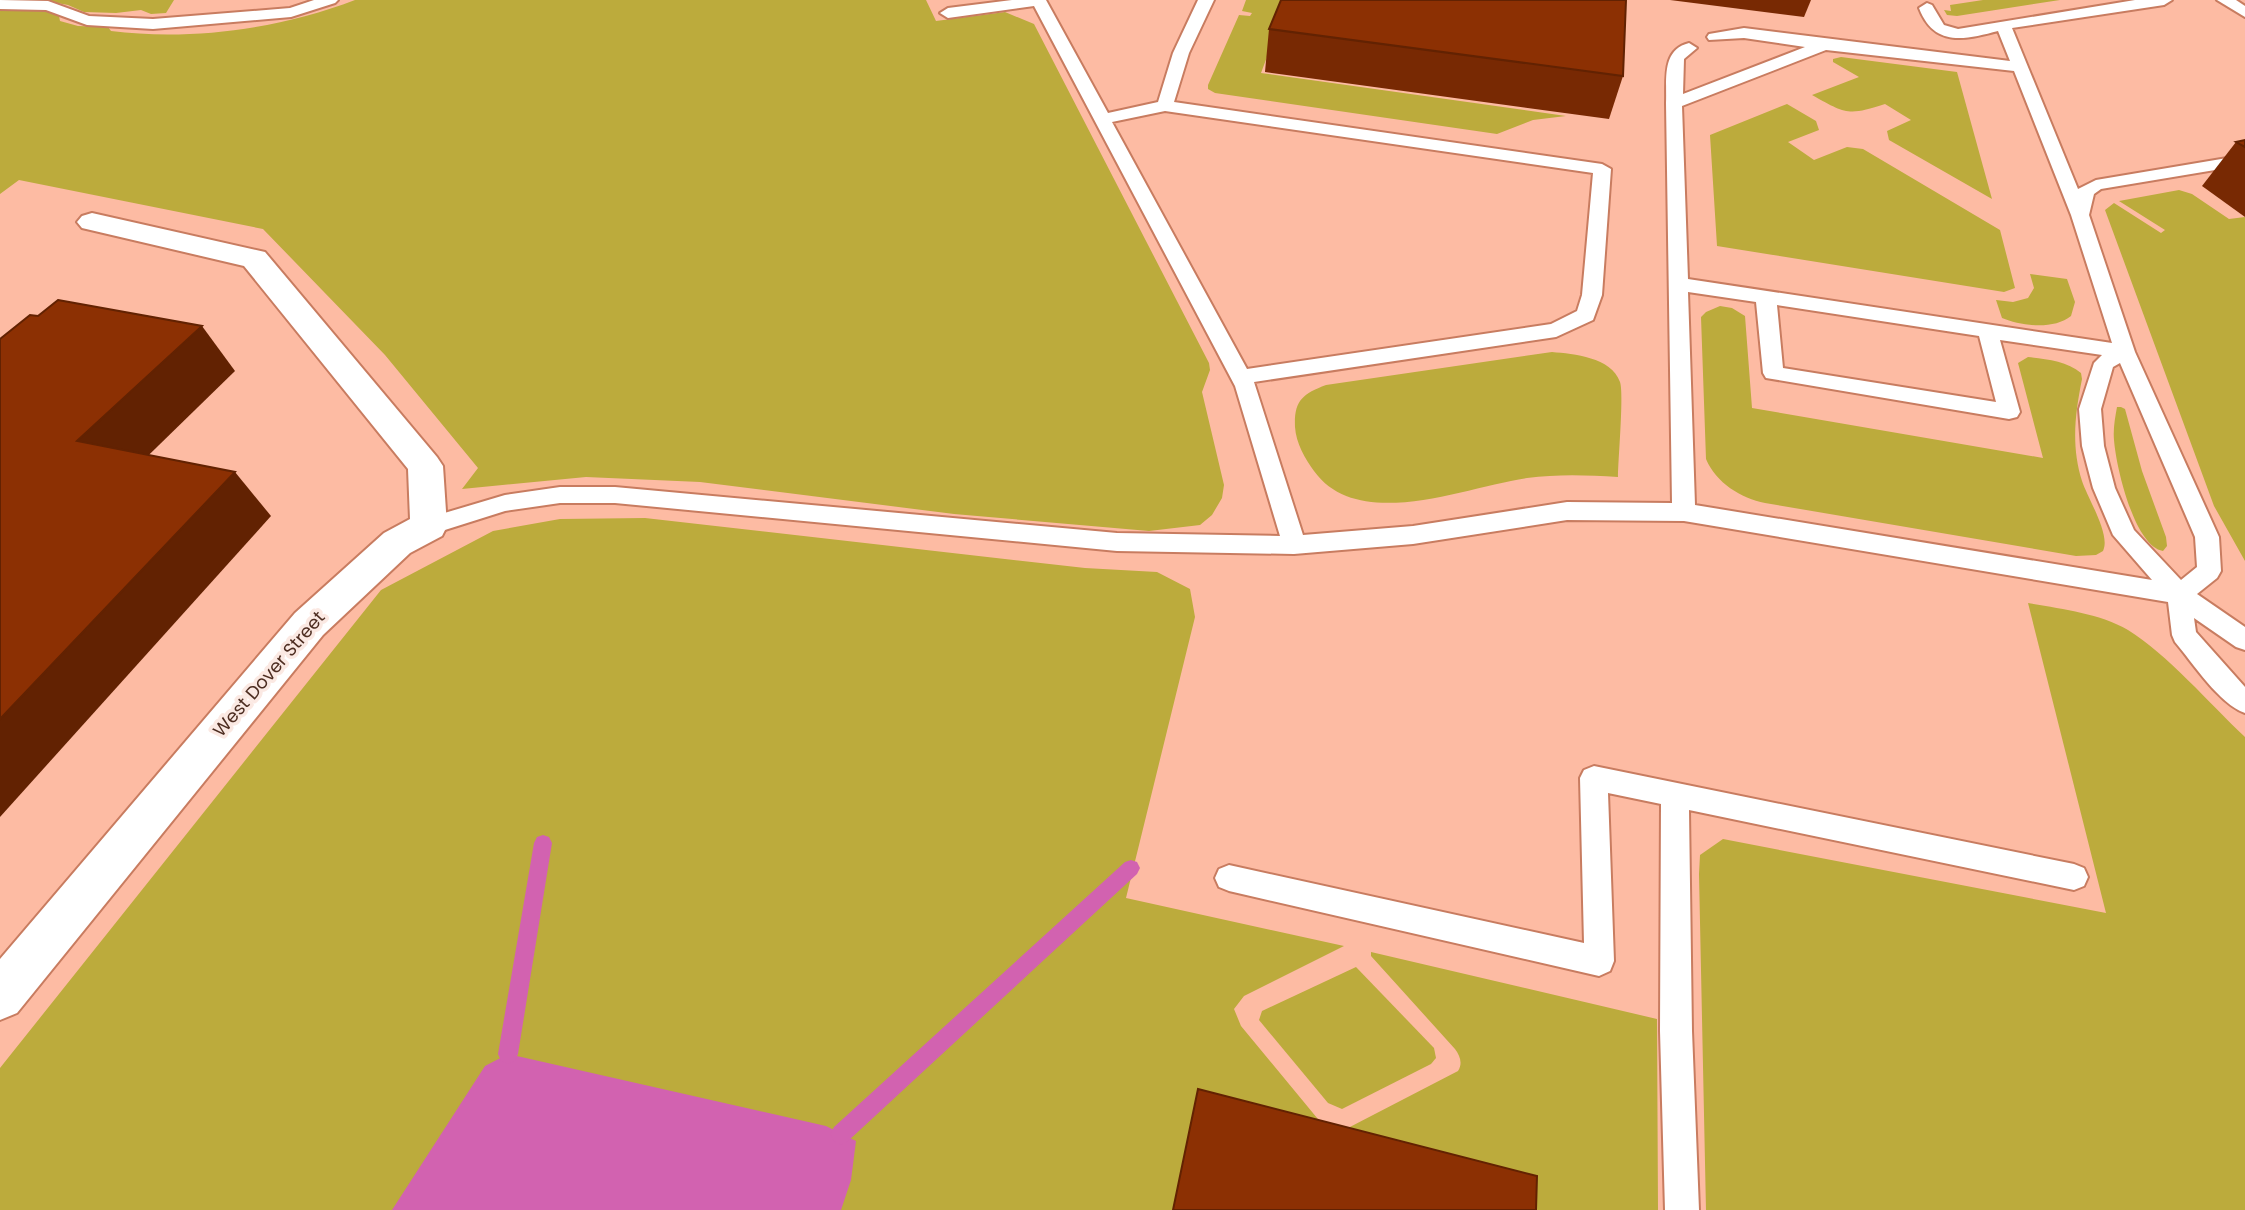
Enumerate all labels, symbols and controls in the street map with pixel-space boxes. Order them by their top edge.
street label: West Dover Street [207,605,330,742]

